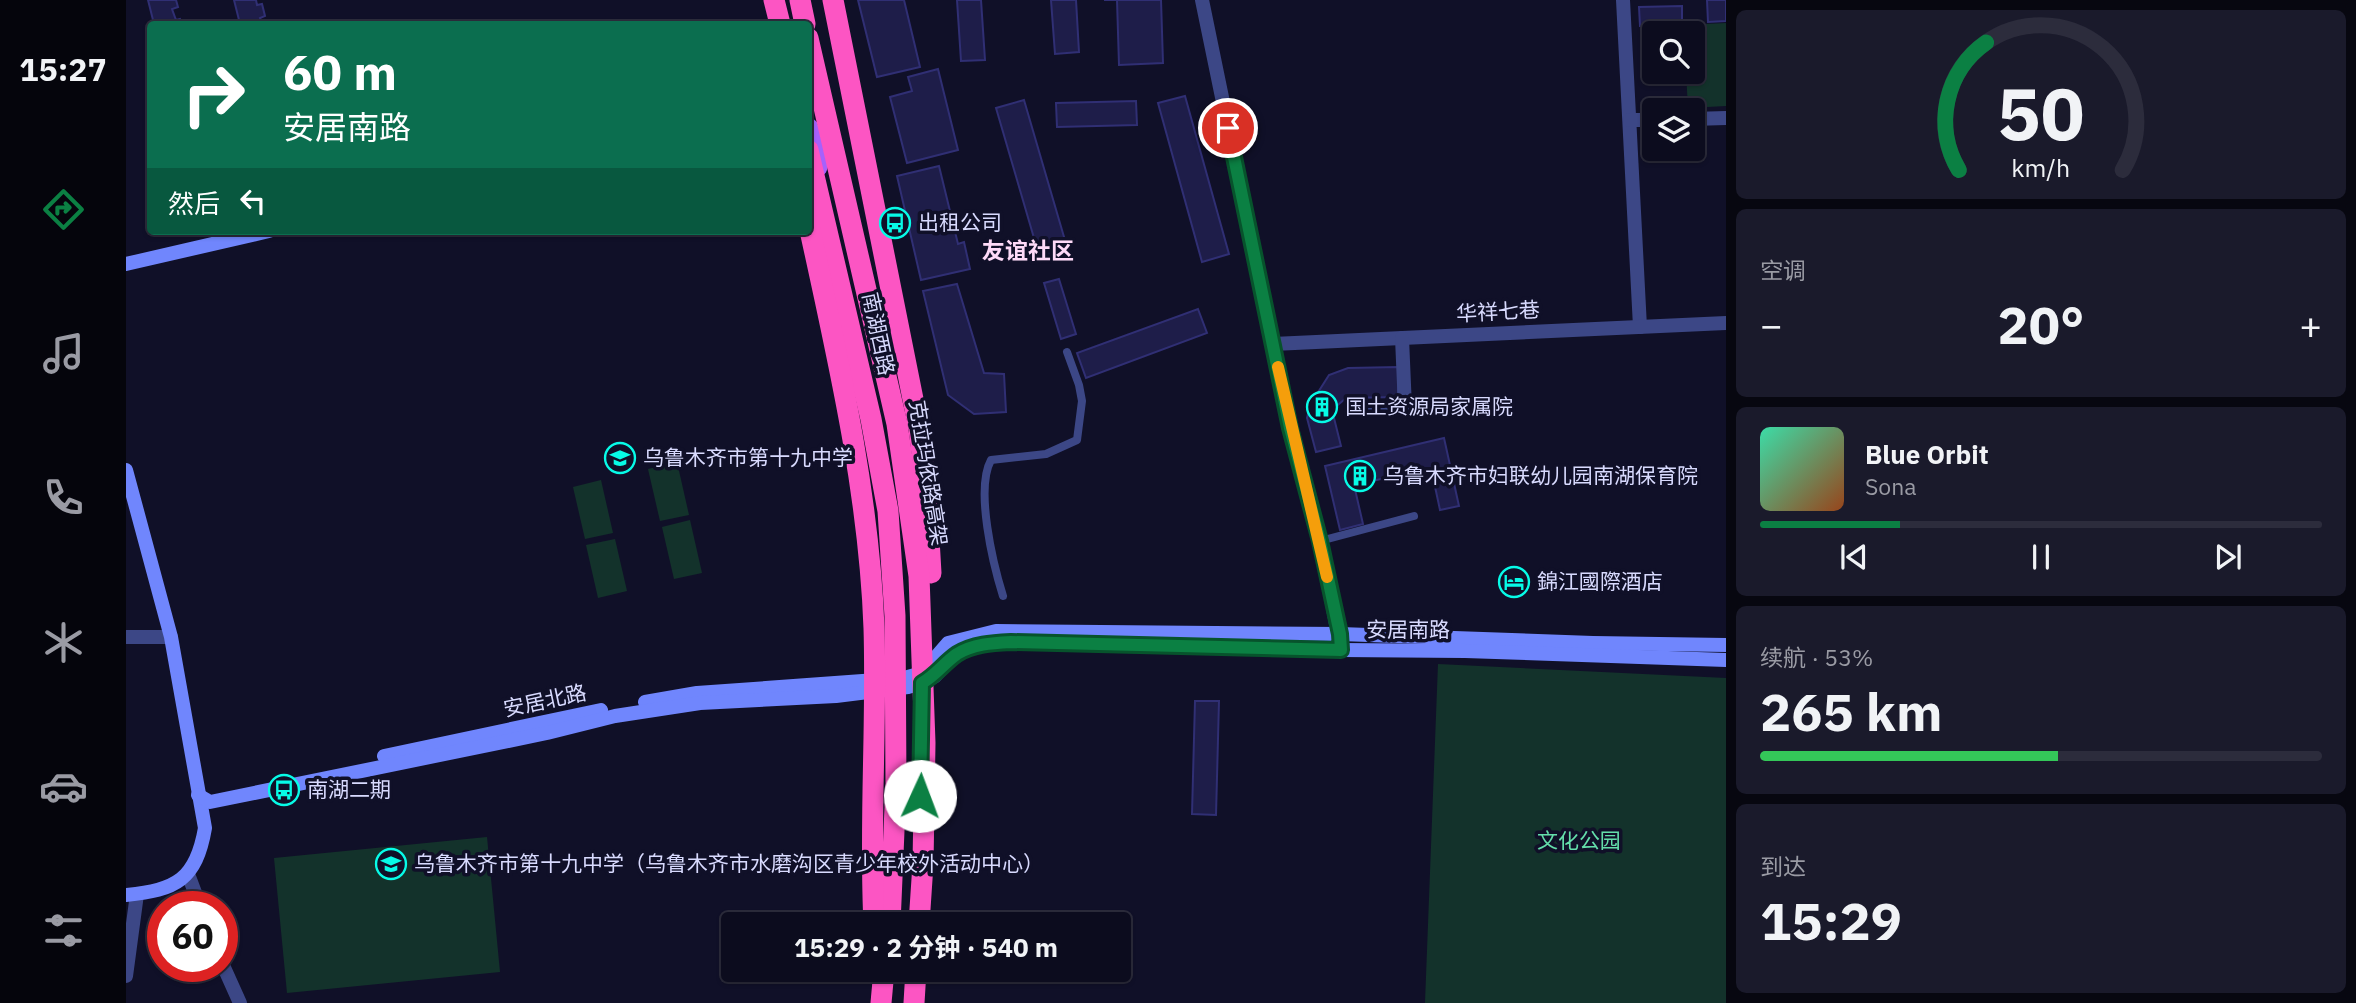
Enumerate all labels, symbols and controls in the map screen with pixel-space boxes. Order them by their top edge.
map controls [1642,21,1705,161]
button: search [1642,21,1705,84]
text: 60 m [283,40,397,103]
text: 15:27 [19,48,107,90]
icon: right [168,49,259,140]
text: 50 [1997,66,2085,161]
pin [1198,98,1258,158]
button: layers [1642,98,1705,161]
text: 安居南路 [283,106,411,148]
icon: arrive [1209,109,1247,147]
text: km/h [2012,151,2070,184]
icon: left [234,182,272,220]
icon: directions [39,185,88,234]
text: 然后 [168,186,220,220]
bus stop icon: 出租公司 [878,206,912,240]
place label: 出租公司 [918,208,1002,236]
district label: 友谊社区 [982,235,1074,265]
text: 空调 [1760,255,1806,285]
street label: 南湖西路 [857,290,901,378]
text: 20° [1998,291,2084,358]
street label: 华祥七巷 [1455,295,1541,327]
text: − [1760,300,1783,349]
text: + [2299,300,2322,349]
icon: music [39,329,88,378]
building icon: 国土资源局家属院 [1305,390,1339,424]
place label: 国土资源局家属院 [1345,392,1513,420]
street label: 克拉玛依路高架 [904,398,954,548]
text: Blue Orbit [1865,437,1989,471]
school or university icon: 乌鲁木齐市第十九中学 [603,441,637,475]
place label: 乌鲁木齐市第十九中学 [643,443,853,471]
building icon: 乌鲁木齐市妇联幼儿园南湖保育院 [1343,459,1377,493]
place label: 乌鲁木齐市妇联幼儿园南湖保育院 [1383,461,1698,489]
text: Sona [1865,471,1917,501]
icon: phone [39,473,88,522]
icon: previous [1835,538,1873,576]
icon: pause [2022,538,2060,576]
icon: next [2209,538,2247,576]
hotel icon: 錦江國際酒店 [1497,565,1531,599]
place label: 錦江國際酒店 [1537,567,1663,595]
street label: 安居南路 [1366,615,1450,643]
icon: climate [39,618,88,667]
text: 续航 · 53% [1760,642,1873,672]
street label: 安居北路 [501,678,589,722]
text: 265 km [1760,678,1942,745]
position arrow [883,759,957,833]
icon: car [39,762,88,811]
bus stop icon: 南湖二期 [267,773,301,807]
place label: 南湖二期 [307,775,391,803]
park label: 文化公园 [1537,826,1621,854]
school or university icon: 乌鲁木齐市第十九中学（乌鲁木齐市水磨沟区青少年校外活动中心） [374,847,408,881]
place label: 乌鲁木齐市第十九中学（乌鲁木齐市水磨沟区青少年校外活动中心） [414,849,1044,877]
text: 到达 [1760,851,1806,881]
text: 15:29 [1760,887,1902,954]
speed limit sign: 60 [147,891,238,982]
icon: filters [39,906,88,955]
text: 15:29 · 2 分钟 · 540 m [794,930,1058,964]

